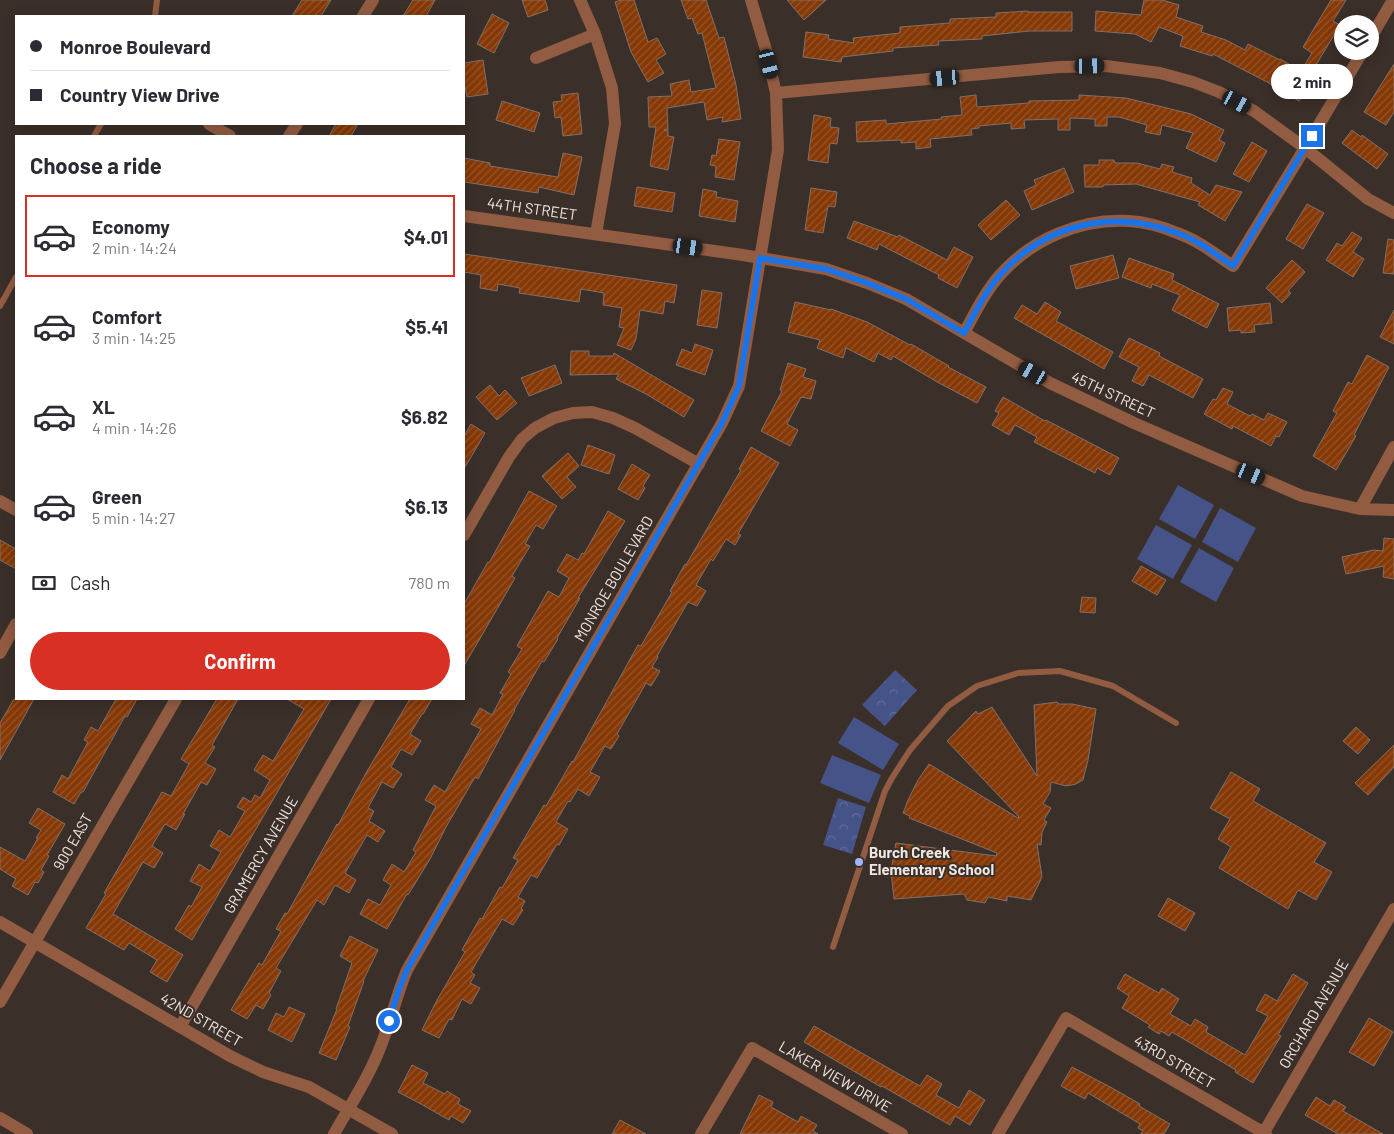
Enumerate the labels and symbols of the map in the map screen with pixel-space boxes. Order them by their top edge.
car [758,48,779,80]
car [1074,58,1105,74]
callout: 2 min [1271,64,1353,98]
car [929,69,960,87]
car [1220,88,1253,116]
route end [1301,125,1323,147]
street label: 44TH STREET [486,193,578,223]
car [672,237,703,257]
car [1016,359,1049,387]
street label: 45TH STREET [1069,367,1158,421]
car [1234,461,1267,487]
street label: MONROE BOULEVARD [570,513,656,644]
street label: GRAMERCY AVENUE [219,793,301,916]
street label: 900 EAST [49,810,96,873]
place label: Burch Creek Elementary School [869,843,994,878]
marker: Burch Creek Elementary School [853,856,865,868]
street label: ORCHARD AVENUE [1275,956,1352,1071]
street label: 42ND STREET [157,988,246,1050]
route start [378,1010,400,1032]
street label: 43RD STREET [1131,1031,1218,1092]
street label: LAKER VIEW DRIVE [776,1037,895,1116]

